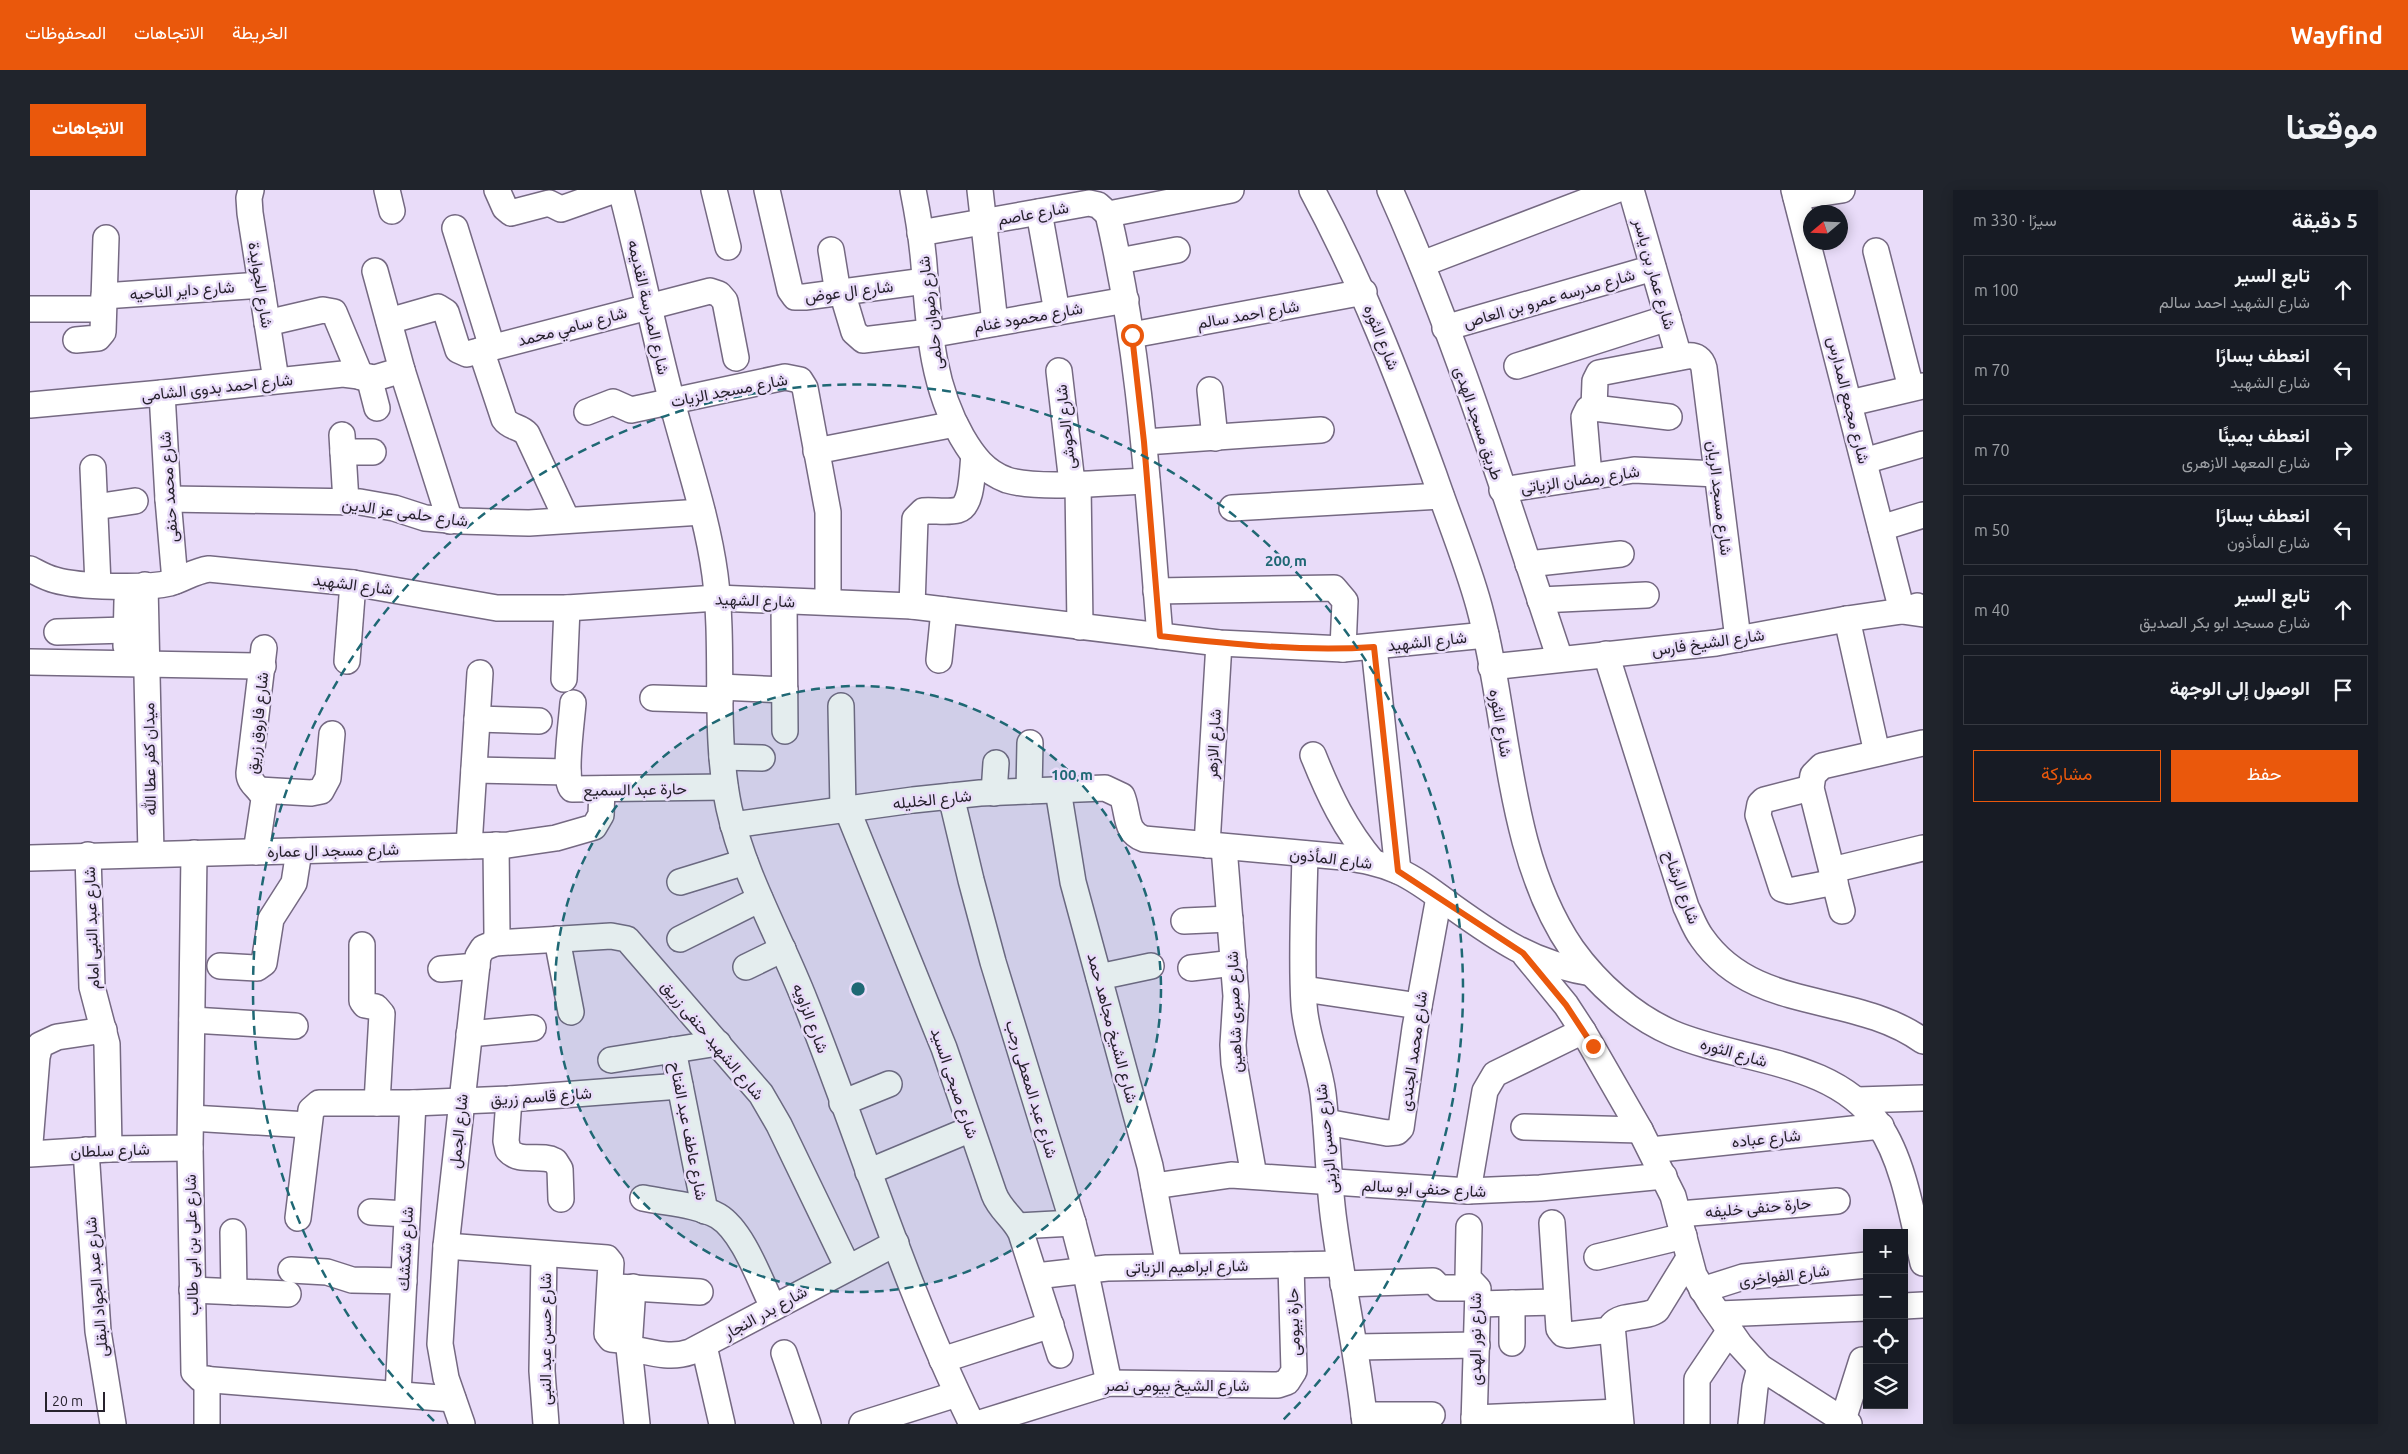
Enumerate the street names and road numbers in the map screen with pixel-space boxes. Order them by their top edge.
street label: شارع عاصم [996,198,1070,231]
street label: شارع عمار بن ياسر [1627,215,1679,332]
street label: شارع المدرسة القديمه [622,238,673,377]
street label: شارع الجوايدة [242,241,277,330]
street label: شارع رضوان حلمى [914,255,949,371]
street label: شارع مدرسه عمرو بن العاص [1461,265,1638,334]
street label: شارع داير الناحيه [129,277,235,306]
street label: شارع ال عوض [804,277,895,308]
street label: شارع احمد سالم [1196,296,1301,335]
street label: شارع محمود غنام [972,299,1084,338]
street label: شارع الثوره [1358,302,1403,373]
street label: شارع سامي محمد [515,303,630,354]
street label: شارع مجمع المدارس [1822,334,1874,466]
street label: طريق مسجد الهدى [1449,364,1507,483]
street label: شارع احمد بدوى الشامى [140,370,294,407]
street label: شارع مسجد الزيات [669,370,790,413]
street label: شارع الحوشى [1052,383,1081,470]
street label: شارع محمد حنفى [155,431,184,543]
street label: شارع مسجد الريان [1701,440,1736,557]
street label: شارع رمضان الزياتى [1519,462,1641,499]
street label: شارع حلمى عز الدين [340,494,469,533]
street label: شارع الشهيد [312,570,394,601]
street label: شارع الشهيد [715,590,795,613]
street label: شارع الشيخ فارس [1650,625,1766,662]
street label: شارع الشهيد [1386,628,1468,657]
street label: شارع فاروق زريق [243,671,274,775]
street label: شارع الثوره [1483,688,1516,759]
street label: ميدان كفر عطا الله [139,702,161,816]
street label: شارع الازهر [1202,708,1227,781]
street label: حارة عبد السميع [583,779,687,802]
street label: شارع الخليله [892,786,973,815]
street label: شارع مسجد ال عماره [267,840,399,863]
street label: شارع المأذون [1288,844,1373,875]
street label: شارع الرشاح [1658,848,1704,927]
street label: شارع عبد النبى امام [80,866,105,990]
street label: شارع الشيخ مجاهد حمد [1081,951,1142,1106]
street label: شارع صبرى شاهين [1223,951,1248,1073]
street label: شارع الشهيد حنفى زريق [656,977,768,1105]
street label: شارع الزاويه [787,981,833,1057]
street label: شارع محمد الجندى [1396,990,1433,1113]
street label: شارع عبد المعطى رجب [1000,1018,1062,1161]
street label: شارع صبحى السيد [925,1025,982,1142]
street label: شارع الثوره [1698,1034,1770,1073]
street label: شارع عاطف عبد الفتاح [664,1060,711,1202]
street label: شارع قاسم زريق [490,1083,593,1112]
street label: شارع حسن الزينى [1311,1083,1344,1195]
street label: شارع الجمل [445,1093,474,1170]
street label: شارع عباده [1731,1125,1802,1154]
street label: شارع سلطان [70,1140,150,1163]
street label: شارع على بن ابى طالب [181,1174,204,1316]
street label: شارع حنفى ابو سالم [1361,1176,1487,1203]
street label: حارة حنفى خليفه [1704,1193,1812,1223]
street label: شارع شكشك [394,1206,419,1292]
street label: شارع عبد الجواد البقلى [81,1216,114,1358]
street label: شارع ابراهيم الزياتى [1125,1256,1249,1279]
street label: شارع الفواخرى [1738,1261,1831,1292]
street label: شارع حسن عبد النبى [536,1273,557,1405]
street label: شارع بدر النجار [719,1282,811,1345]
street label: حارة بيومى [1283,1287,1305,1356]
street label: شارع نور الهدى [1466,1293,1487,1385]
street label: شارع الشيخ بيومى نصر [1104,1376,1249,1397]

